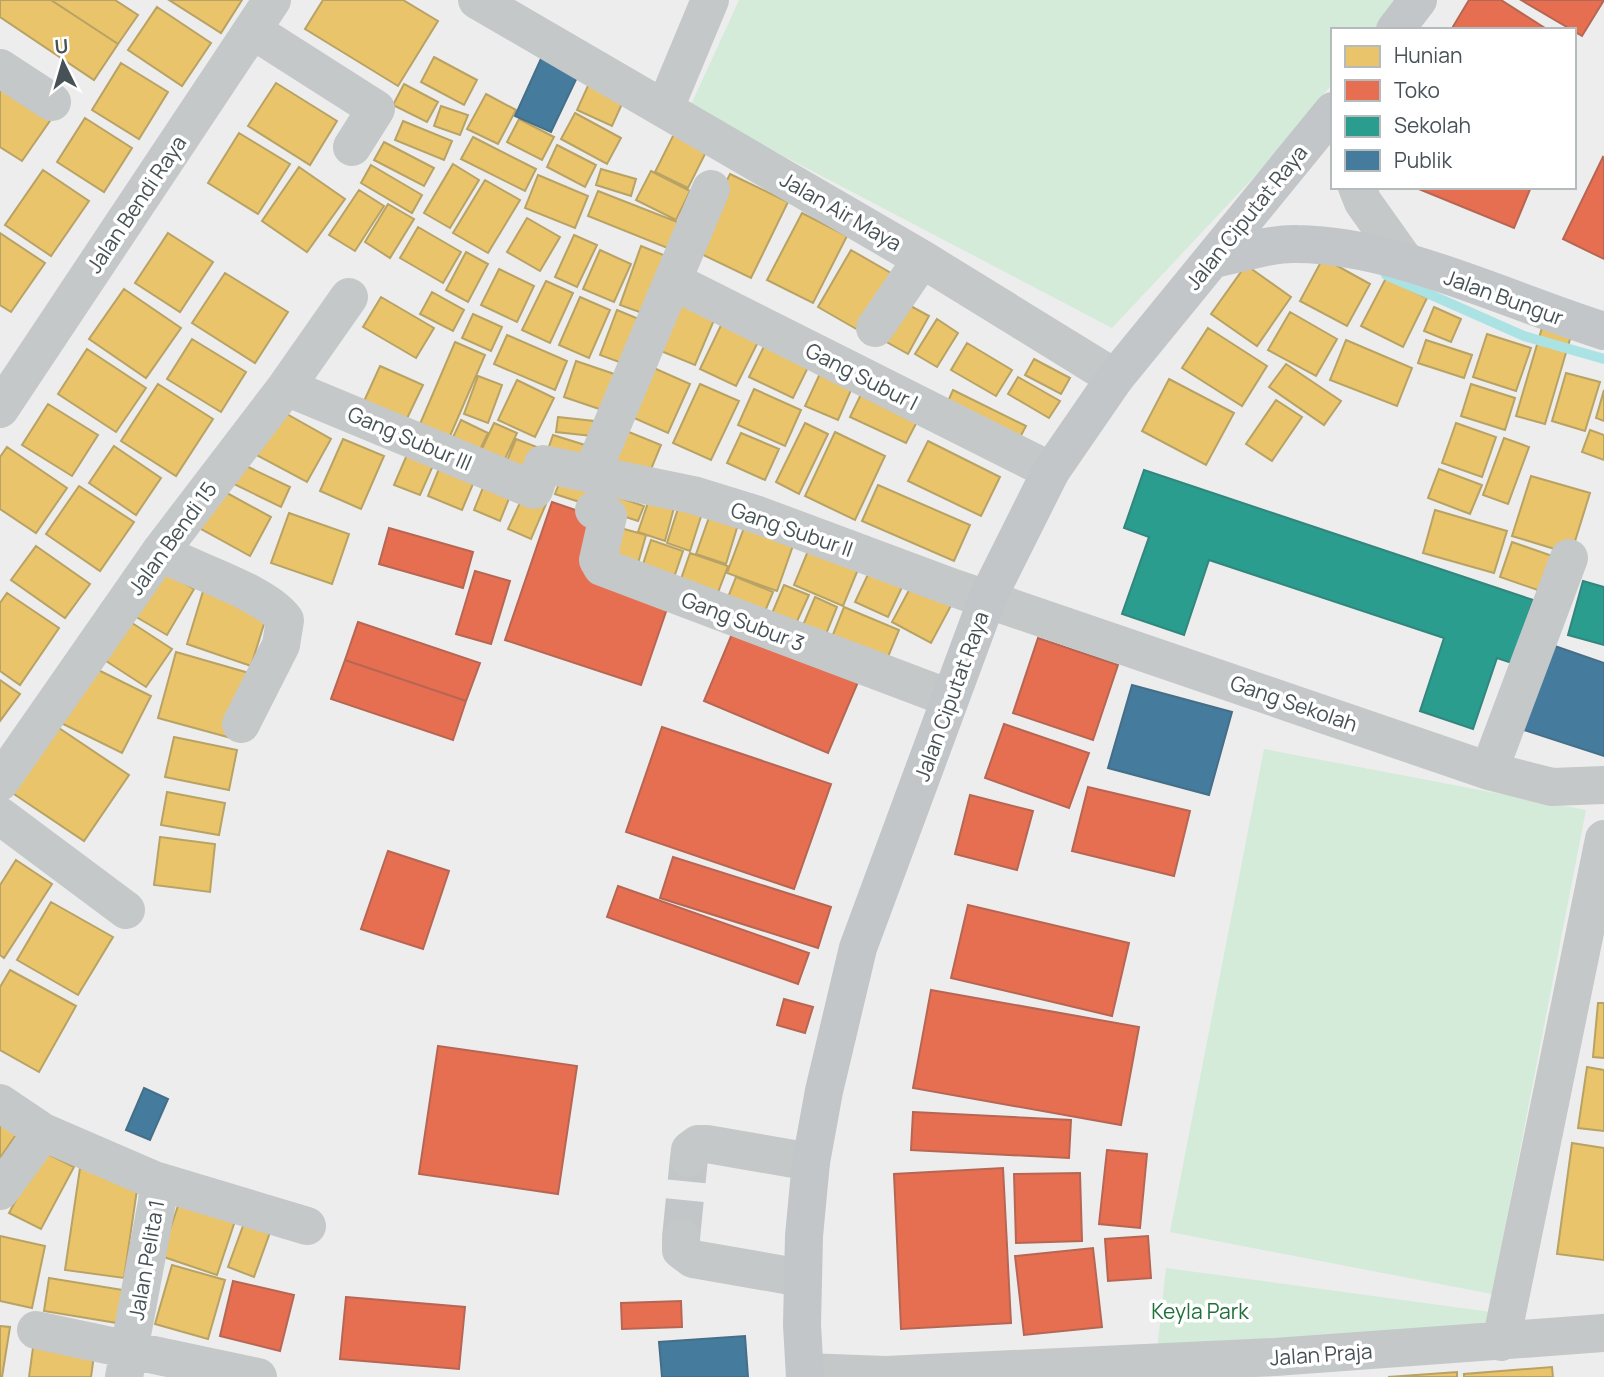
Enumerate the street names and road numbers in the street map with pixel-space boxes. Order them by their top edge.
street label: Jalan Bendi Raya [80,130,192,278]
street label: Jalan Ciputat Raya [1179,139,1313,295]
street label: Jalan Air Maya [775,165,907,257]
street label: Jalan Bungur [1441,262,1568,332]
street label: Gang Subur I [801,336,923,416]
street label: Gang Subur III [344,399,476,477]
street label: Jalan Bendi 15 [121,476,223,600]
street label: Gang Subur II [727,495,857,563]
street label: Gang Subur 3 [678,585,808,657]
street label: Jalan Ciputat Raya [907,607,995,785]
street label: Gang Sekolah [1227,668,1361,738]
street label: Jalan Pelita 1 [122,1198,170,1322]
street label: Jalan Praja [1269,1336,1373,1372]

